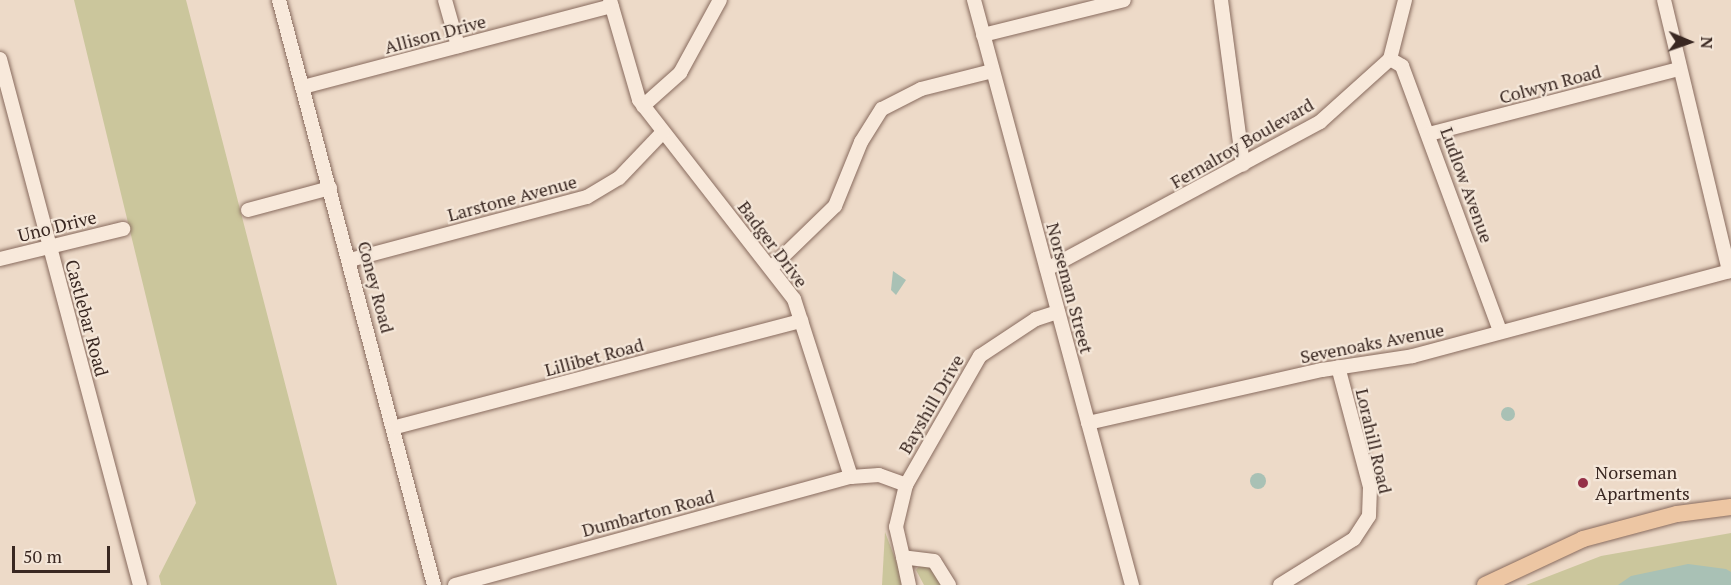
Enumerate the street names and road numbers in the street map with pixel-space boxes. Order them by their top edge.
street label: Allison Drive [382,10,488,58]
street label: Colwyn Road [1497,60,1603,108]
street label: Fernalroy Boulevard [1167,93,1317,193]
street label: Ludlow Avenue [1436,124,1498,246]
street label: Larstone Avenue [445,170,579,226]
street label: Badger Drive [733,196,813,292]
street label: Uno Drive [16,206,98,246]
street label: Norseman Street [1042,220,1098,356]
street label: Coney Road [353,239,399,335]
street label: Castlebar Road [61,257,113,379]
street label: Sevenoaks Avenue [1298,318,1446,368]
street label: Lillibet Road [542,333,646,381]
street label: Bayshill Drive [894,350,968,458]
street label: Lorahill Road [1351,386,1397,496]
street label: Dumbarton Road [579,485,717,541]

